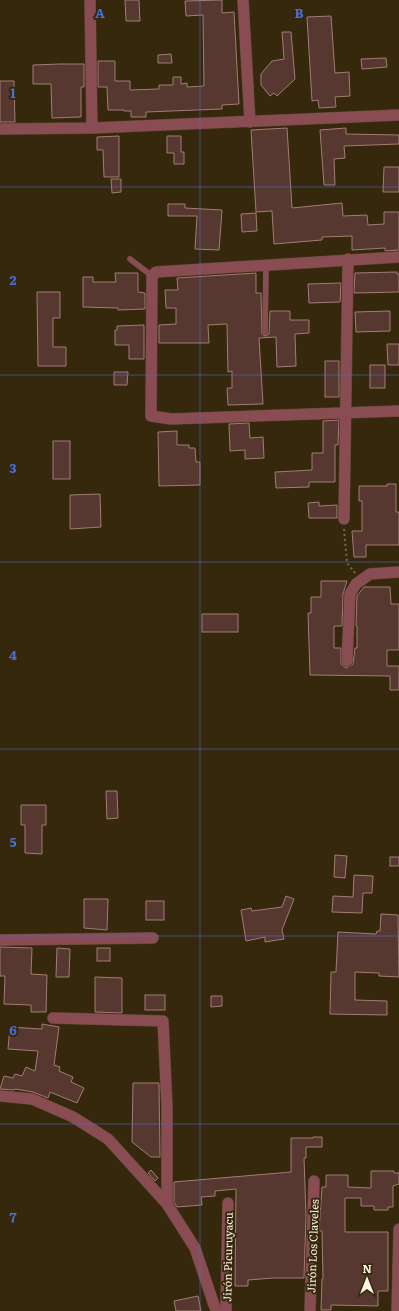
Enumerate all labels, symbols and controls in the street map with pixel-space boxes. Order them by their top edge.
text: A [95,3,105,22]
text: B [295,3,304,22]
text: 1 [10,83,16,102]
text: 2 [10,270,17,289]
text: 3 [9,458,17,477]
text: 4 [9,645,17,664]
text: 5 [9,832,17,851]
text: 6 [9,1020,17,1039]
street label: Jirón Los Claveles [302,1199,322,1293]
text: 7 [9,1207,17,1226]
street label: Jirón Picuruyacu [218,1212,236,1302]
north arrow [347,1259,387,1299]
text: N [362,1260,372,1276]

